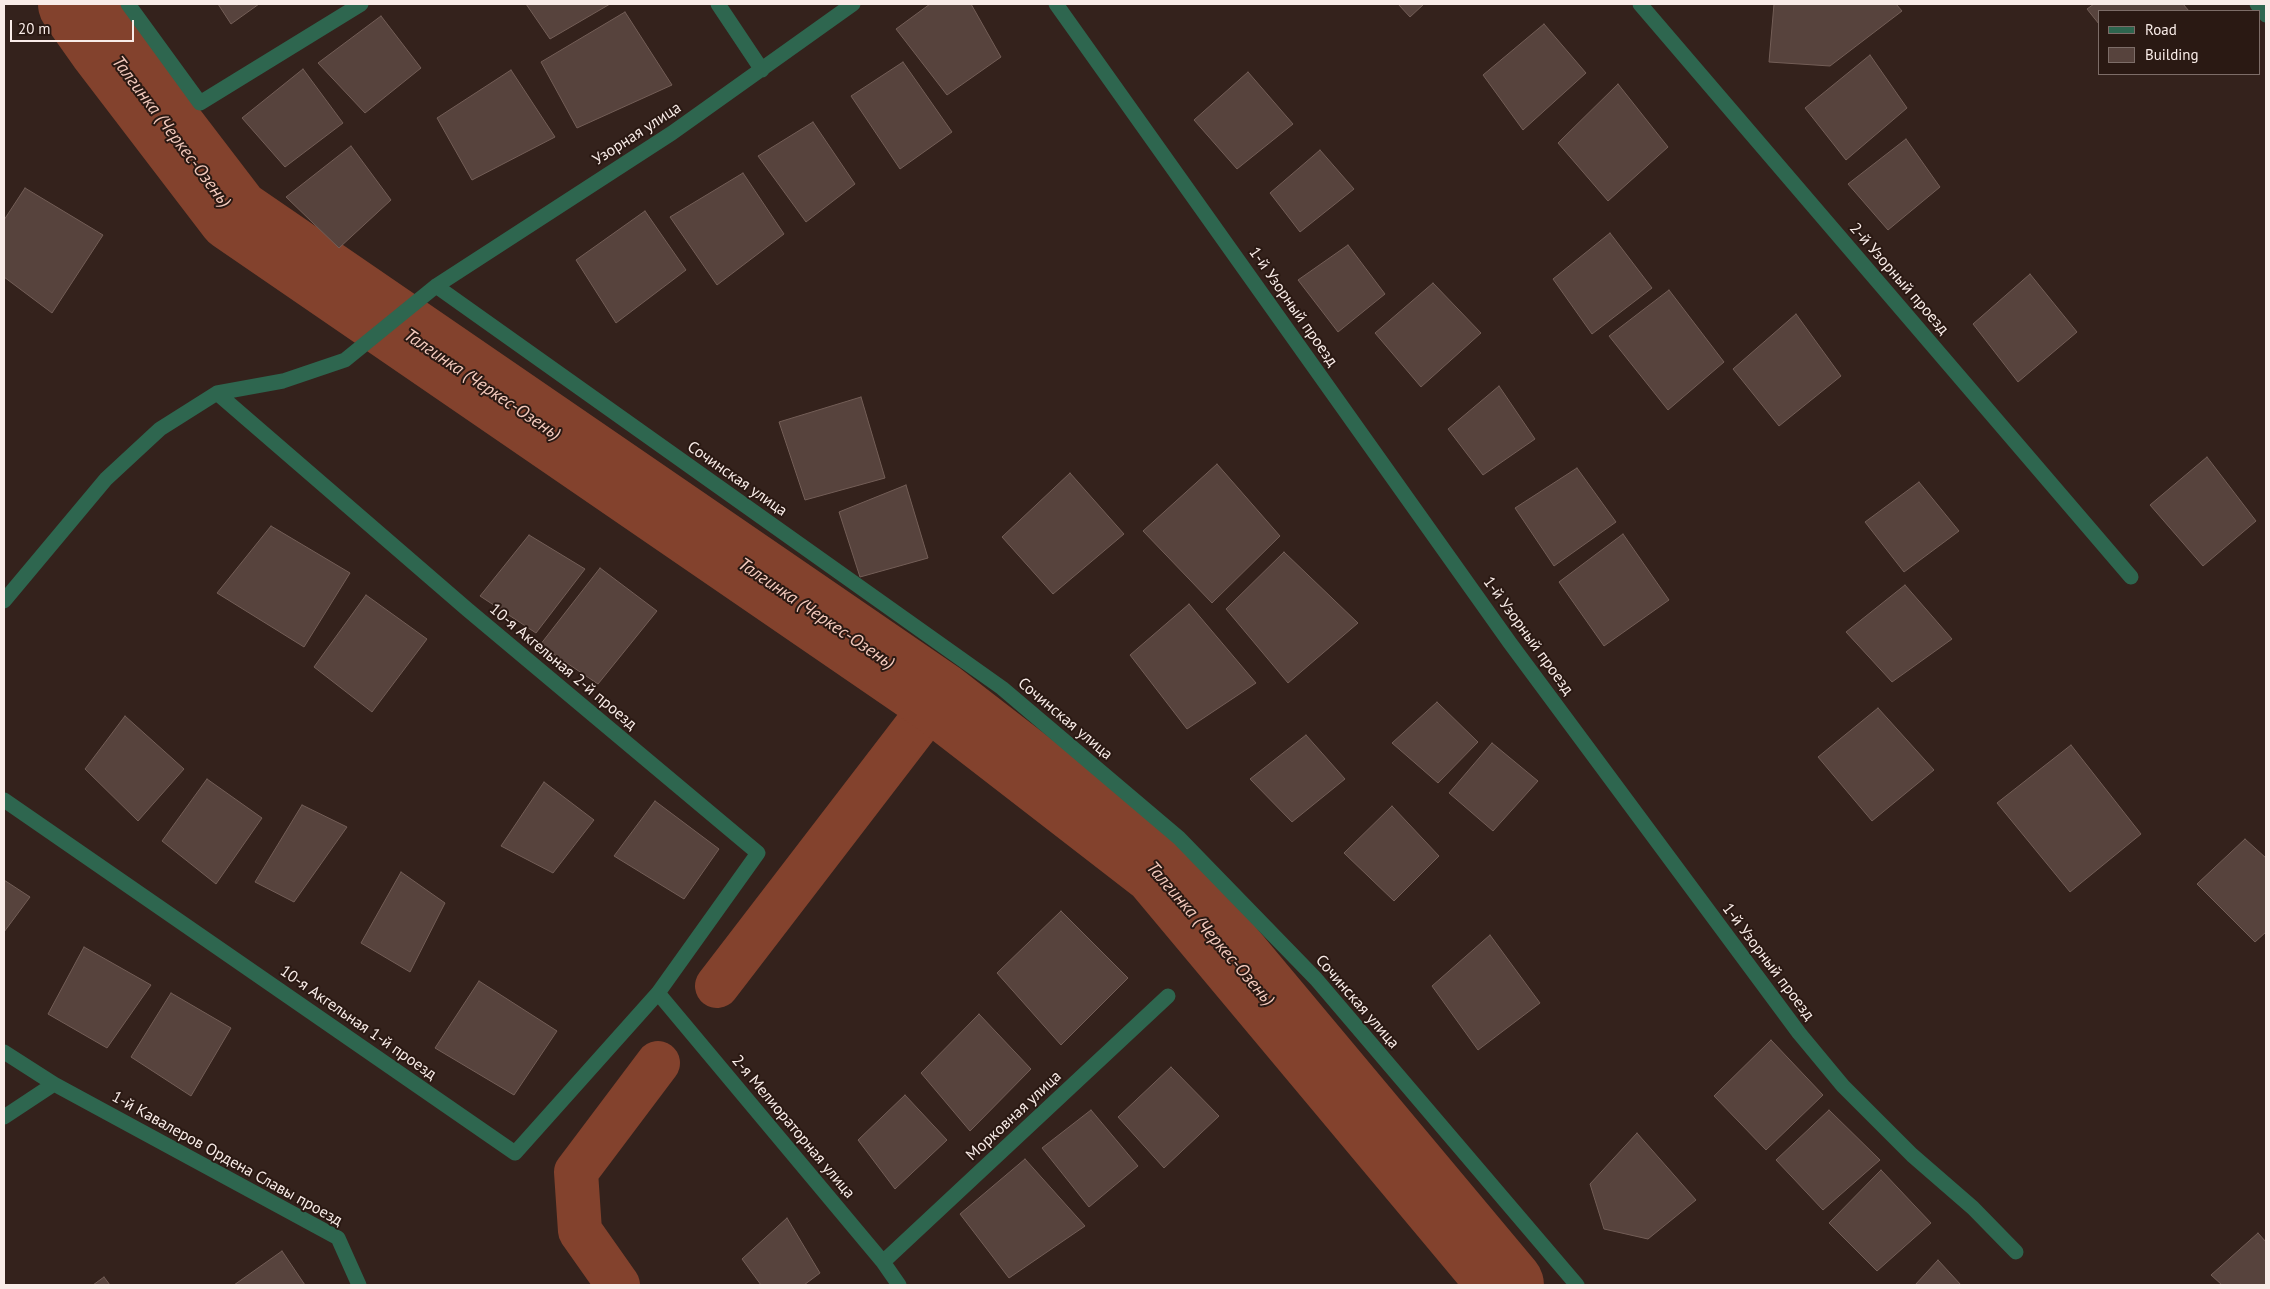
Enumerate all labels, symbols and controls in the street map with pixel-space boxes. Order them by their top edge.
scale bar [12,10,136,42]
legend [2098,10,2260,75]
text: 20 m [18,19,51,38]
text: Road [2145,20,2177,39]
text: Building [2145,45,2199,64]
water label: Талгинка (Черкес-Озень) [107,52,235,212]
street label: Узорная улица [589,98,685,170]
street label: 2-й Узорный проезд [1845,219,1953,339]
street label: 1-й Узорный проезд [1245,243,1341,371]
water label: Талгинка (Черкес-Озень) [399,324,565,446]
street label: Сочинская улица [683,437,791,521]
water label: Талгинка (Черкес-Озень) [733,553,899,675]
street label: 1-й Узорный проезд [1479,573,1577,699]
street label: 10-я Акгельная 2-й проезд [485,600,641,734]
street label: Сочинская улица [1014,674,1116,764]
water label: Талгинка (Черкес-Озень) [1141,857,1279,1011]
street label: 1-й Узорный проезд [1718,900,1818,1024]
street label: Сочинская улица [1311,951,1403,1053]
street label: 10-я Акгельная 1-й проезд [276,962,440,1084]
street label: 2-я Мелиораторная улица [727,1051,859,1203]
street label: Морковная улица [962,1067,1066,1165]
street label: 1-й Кавалеров Ордена Славы проезд [108,1087,346,1231]

